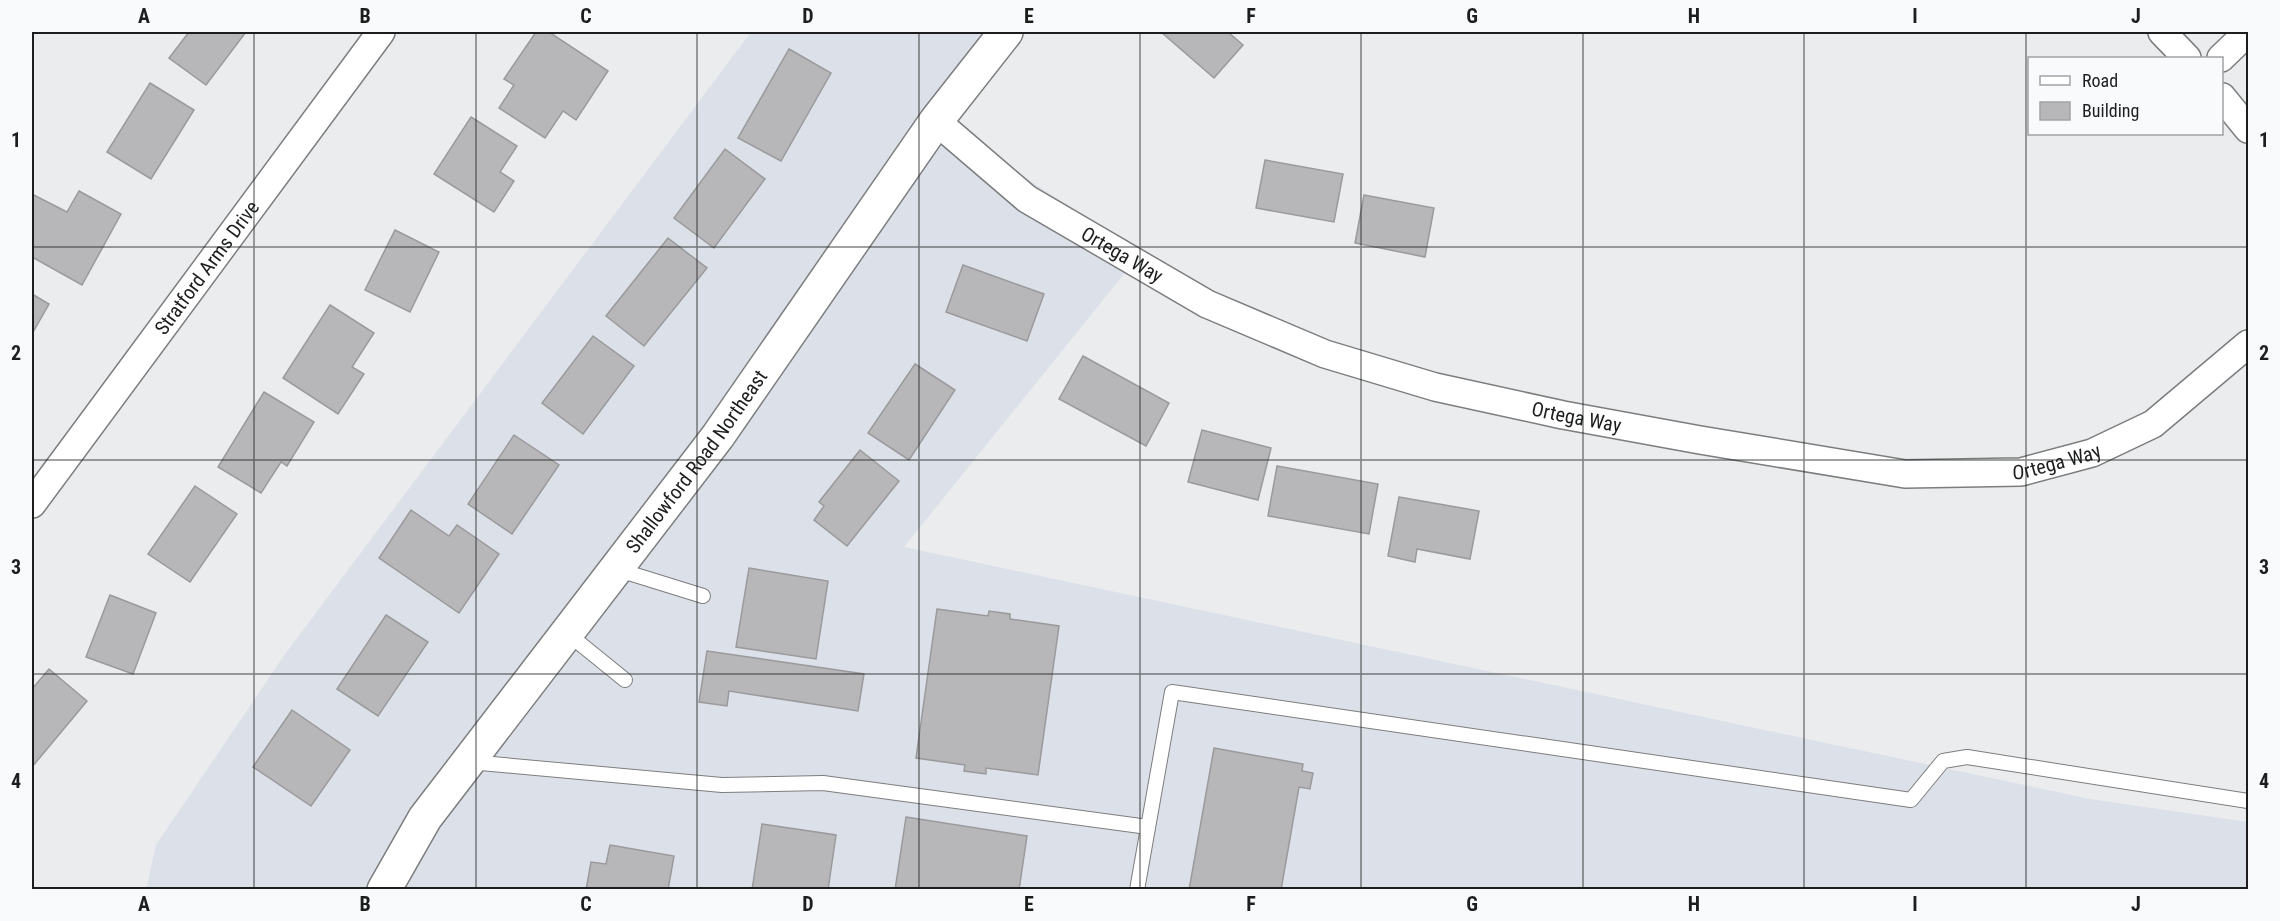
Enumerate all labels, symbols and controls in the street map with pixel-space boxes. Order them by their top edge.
text: A [138,4,150,28]
text: B [359,4,371,28]
text: C [580,4,592,28]
text: D [802,4,814,28]
text: E [1024,4,1034,28]
text: F [1246,4,1256,28]
text: G [1466,4,1478,28]
text: H [1688,4,1700,28]
text: I [1912,4,1918,28]
text: J [2131,4,2141,28]
legend [2028,57,2223,135]
text: Road [2082,70,2118,91]
text: Building [2082,100,2139,121]
text: 1 [11,128,21,152]
text: 1 [2259,128,2269,152]
street label: Stratford Arms Drive [149,196,264,339]
street label: Ortega Way [1077,221,1167,288]
text: 2 [11,341,21,365]
text: 2 [2259,341,2269,365]
street label: Shallowford Road Northeast [621,365,772,558]
street label: Ortega Way [1530,397,1623,437]
street label: Ortega Way [2012,439,2105,484]
text: 3 [11,555,21,579]
text: 3 [2259,555,2269,579]
text: 4 [11,769,21,793]
text: 4 [2259,769,2269,793]
text: A [138,892,150,916]
text: B [359,892,371,916]
text: C [580,892,592,916]
text: D [802,892,814,916]
text: E [1024,892,1034,916]
text: F [1246,892,1256,916]
text: G [1466,892,1478,916]
text: H [1688,892,1700,916]
text: I [1912,892,1918,916]
text: J [2131,892,2141,916]

